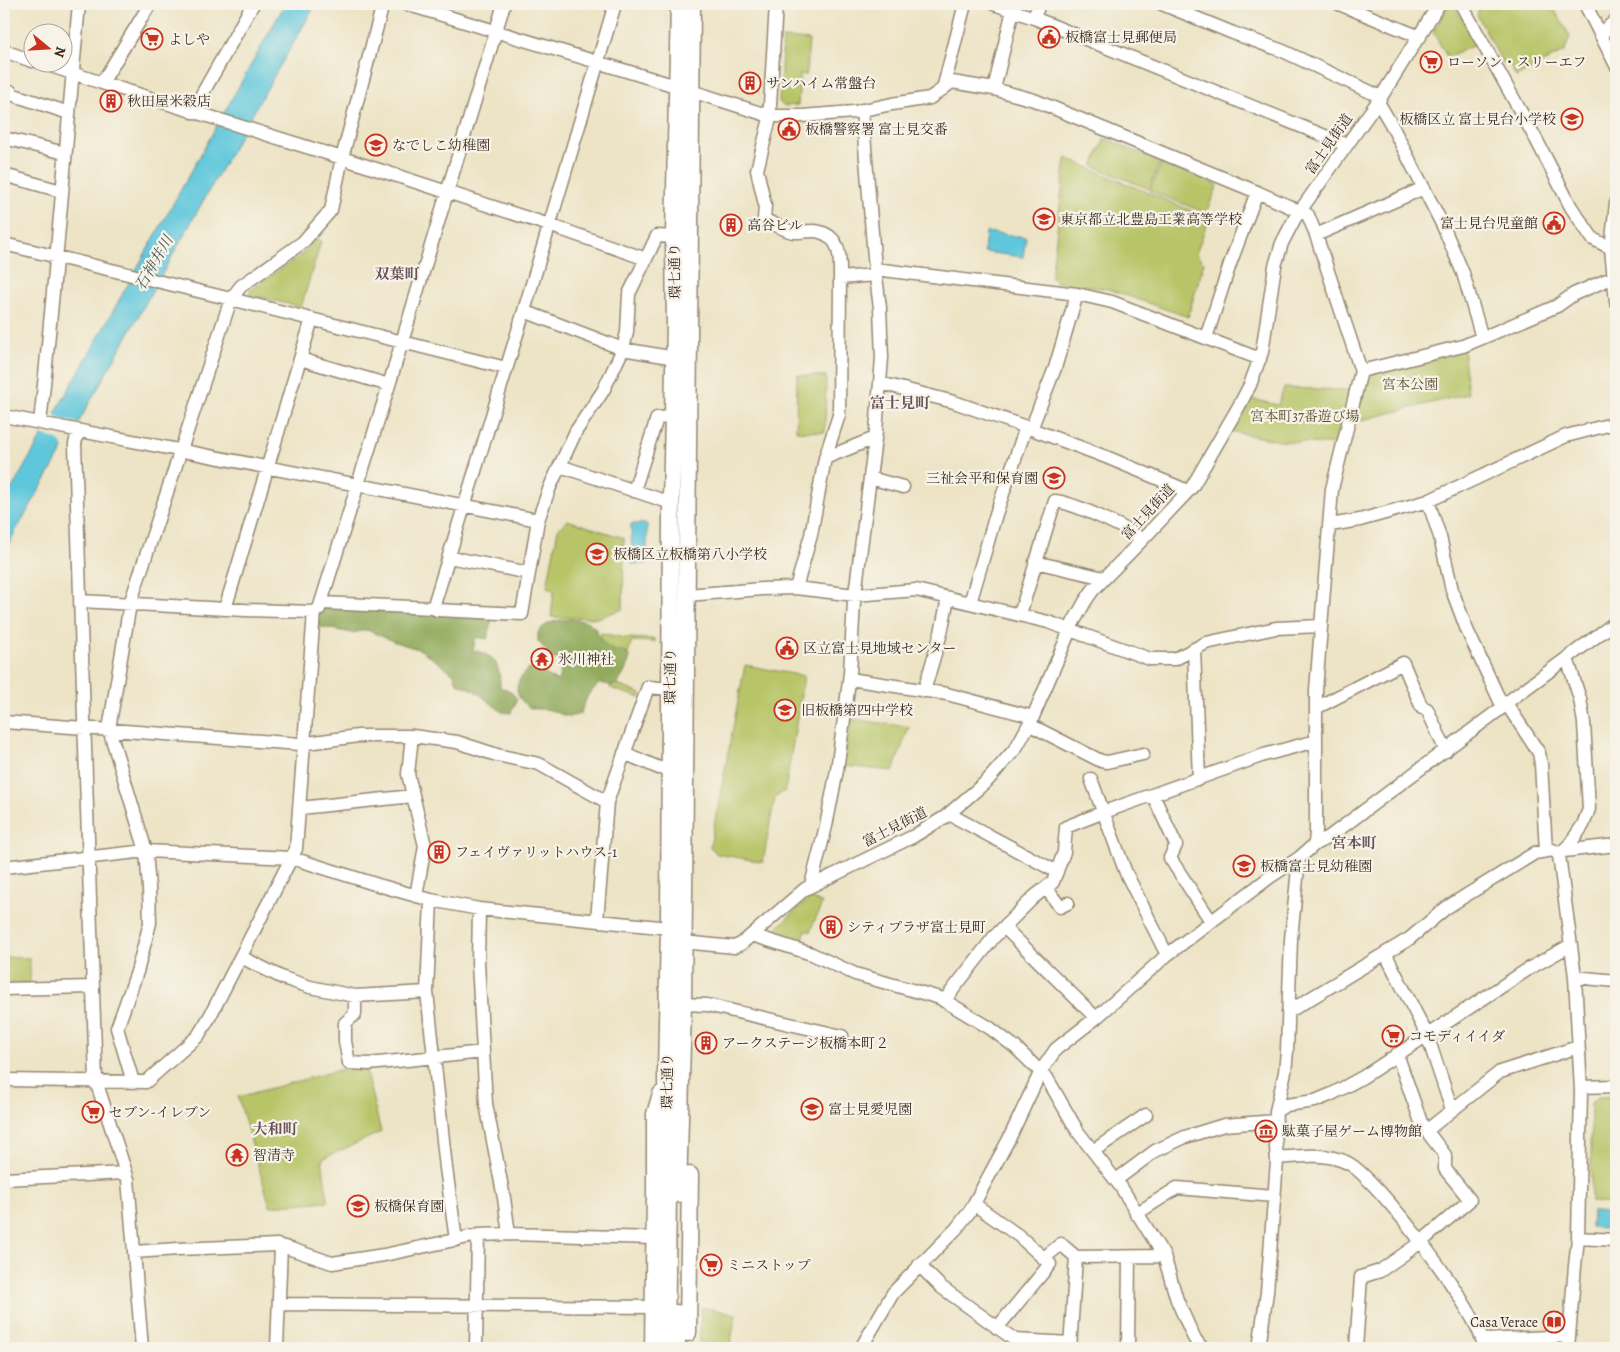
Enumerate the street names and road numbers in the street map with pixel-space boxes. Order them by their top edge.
street label: 富士見街道 [1301,110,1357,178]
street label: 環七通り [665,243,685,299]
street label: 富士見街道 [1117,480,1179,544]
street label: 環七通り [661,648,680,704]
street label: 富士見街道 [860,803,930,851]
street label: 環七通り [658,1053,677,1109]

